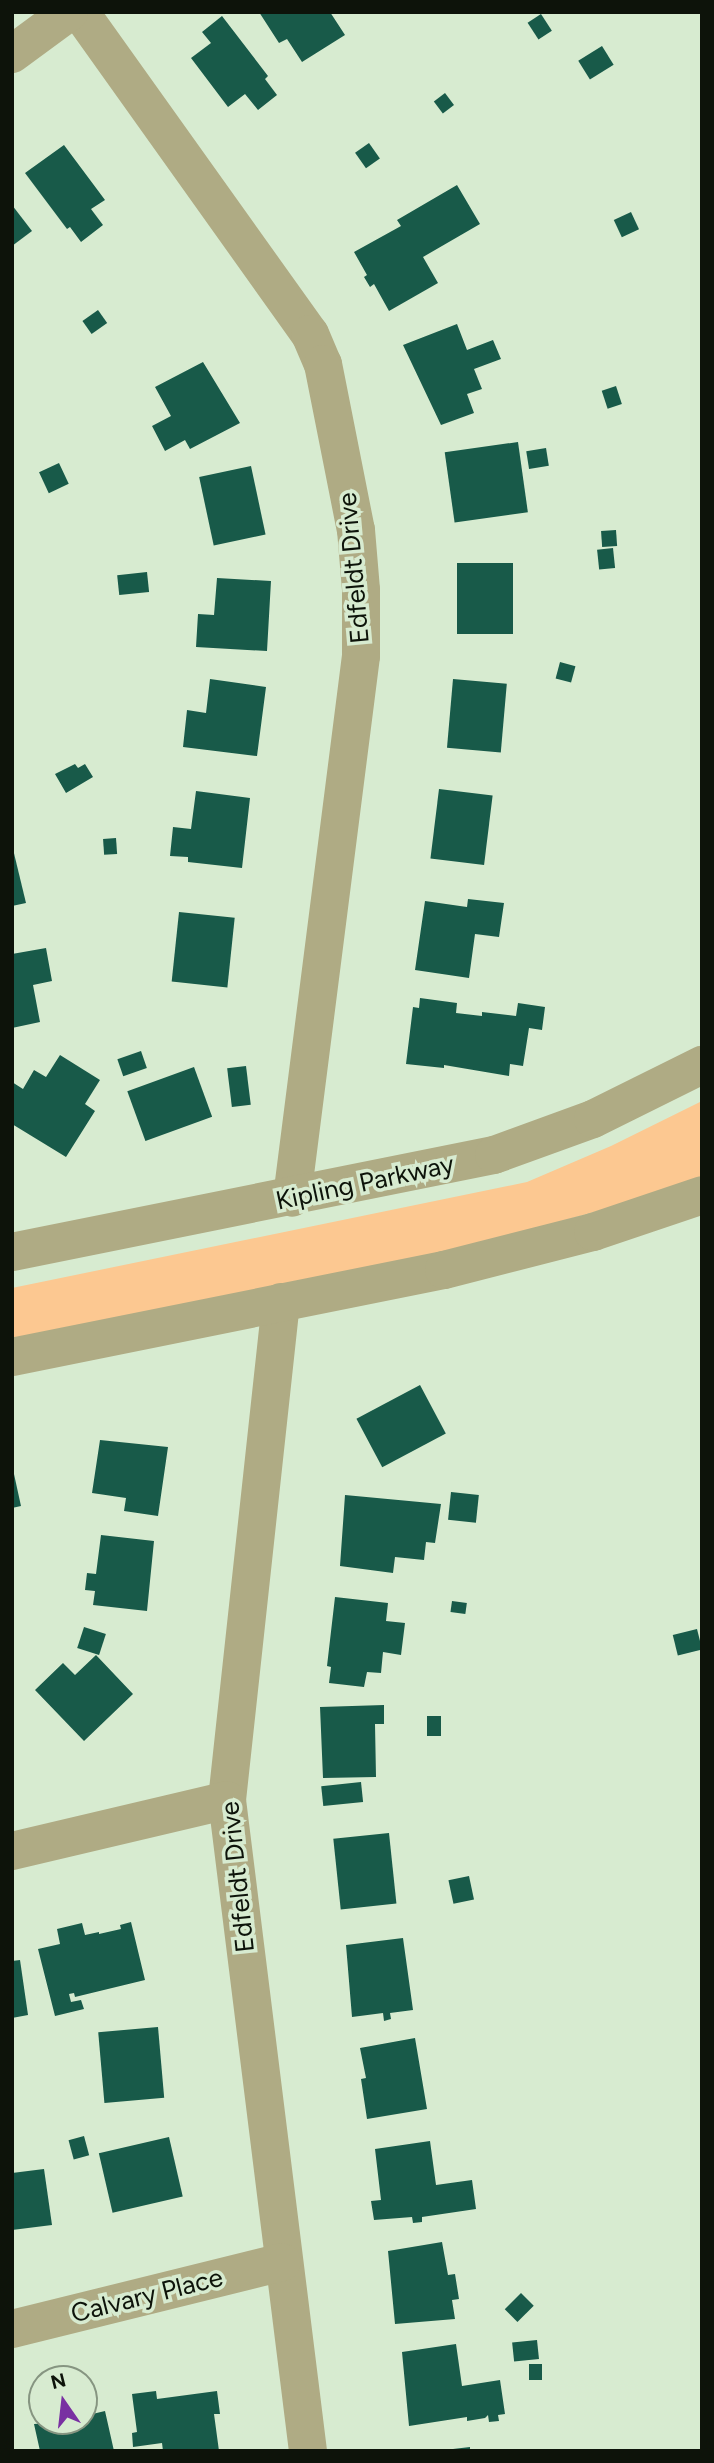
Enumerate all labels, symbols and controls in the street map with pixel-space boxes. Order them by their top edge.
street label: Edfeldt Drive [332,491,376,645]
street label: Kipling Parkway [273,1149,457,1217]
street label: Edfeldt Drive [215,1800,261,1954]
street label: Calvary Place [68,2262,226,2330]
north arrow [28,2365,98,2435]
text: N [48,2368,68,2394]

